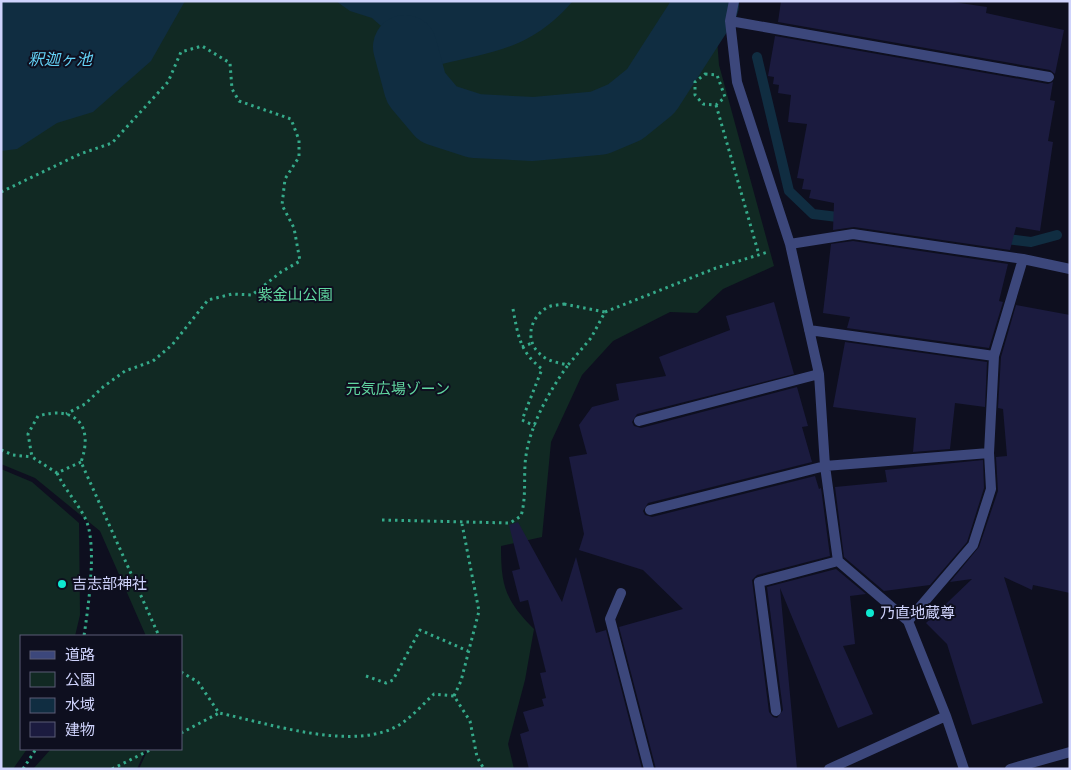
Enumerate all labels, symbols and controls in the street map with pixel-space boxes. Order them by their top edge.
water label: 釈迦ヶ池 [28,51,94,70]
park label: 紫金山公園 [257,286,333,305]
park label: 元気広場ゾーン [346,380,450,399]
place label: 吉志部神社 [72,575,147,594]
marker: 吉志部神社 [56,578,68,590]
place label: 乃直地蔵尊 [880,604,955,623]
marker: 乃直地蔵尊 [864,607,876,619]
legend [20,635,182,750]
text: 道路 [65,646,95,665]
text: 公園 [65,671,95,690]
text: 水域 [65,696,95,715]
text: 建物 [65,721,95,740]

